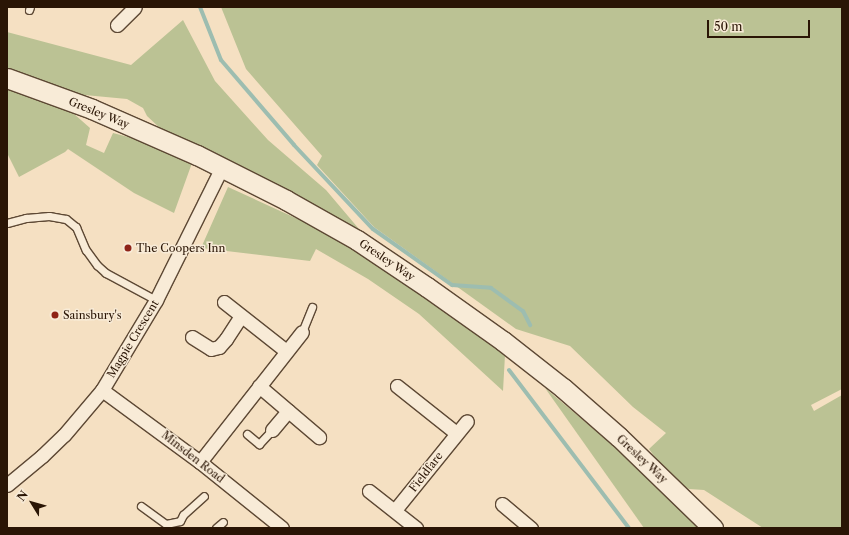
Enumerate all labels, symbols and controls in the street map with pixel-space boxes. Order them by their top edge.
scale bar [709,12,812,38]
text: 50 m [714,19,743,34]
street label: Gresley Way [66,95,132,131]
street label: Gresley Way [356,236,418,284]
place label: The Coopers Inn [136,241,225,255]
marker: The Coopers Inn [123,243,133,253]
street label: Magpie Crescent [105,298,161,380]
place label: Sainsbury's [63,308,122,322]
marker: Sainsbury's [50,310,60,320]
street label: Minsden Road [159,428,227,486]
street label: Gresley Way [614,432,670,486]
street label: Fieldfare [406,449,446,495]
north arrow [12,483,52,523]
text: N [14,488,31,504]

